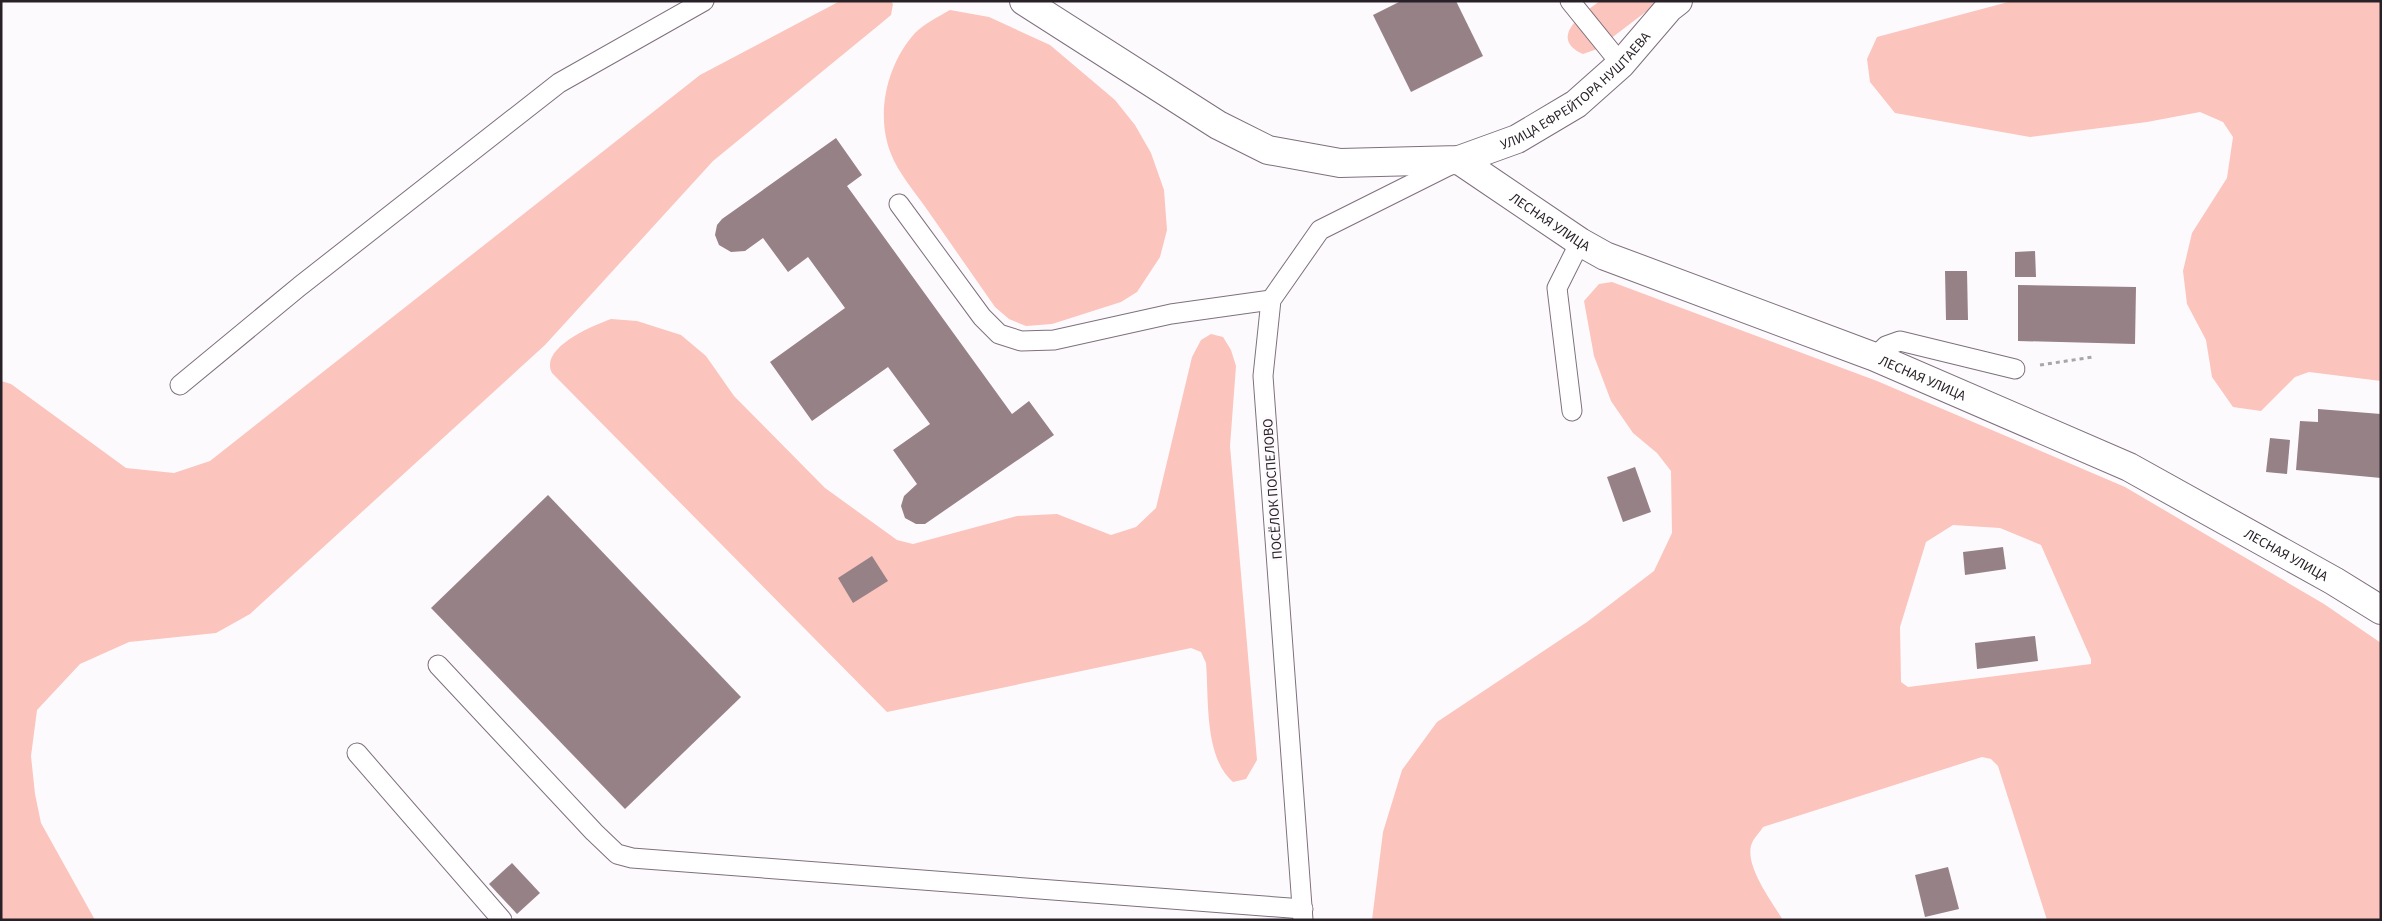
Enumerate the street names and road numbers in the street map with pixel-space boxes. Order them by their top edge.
street label: УЛИЦА ЕФРЕЙТОРА НУШТАЕВА [1498,27,1656,155]
street label: ЛЕСНАЯ УЛИЦА [1505,188,1594,257]
street label: ЛЕСНАЯ УЛИЦА [1876,351,1969,406]
street label: ПОСЁЛОК ПОСПЕЛОВО [1258,418,1288,560]
street label: ЛЕСНАЯ УЛИЦА [2240,524,2332,587]

